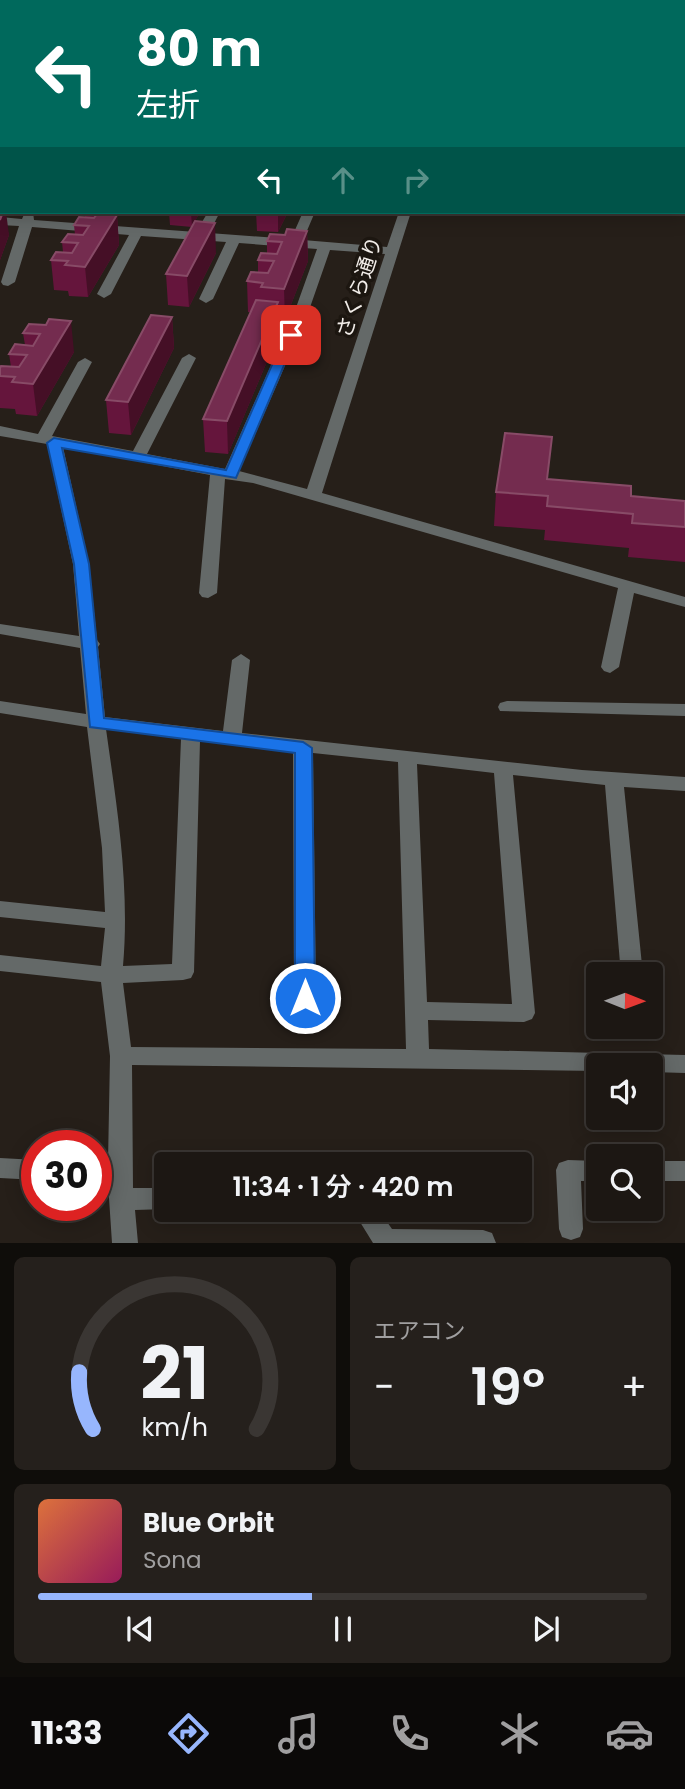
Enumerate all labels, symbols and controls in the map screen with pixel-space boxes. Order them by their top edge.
text: 80 m [136,15,262,83]
icon: left [21,28,112,119]
text: 左折 [136,82,200,127]
icon: left [251,161,289,199]
icon: ahead [324,161,362,199]
icon: right [397,161,435,199]
street label: さくら通り [329,233,389,341]
pin [261,305,321,365]
icon: arrive [272,316,310,354]
position arrow [268,961,342,1035]
north arrow [586,962,663,1040]
map controls [586,962,663,1221]
button: sound [586,1053,663,1130]
speed limit sign: 30 [21,1130,112,1221]
button: search [586,1144,663,1221]
text: 11:34 · 1 分 · 420 m [232,1169,454,1205]
text: エアコン [374,1315,466,1347]
text: 21 [140,1324,209,1425]
text: 19° [471,1350,545,1423]
text: − [374,1360,394,1413]
text: + [621,1360,647,1413]
text: km/h [141,1410,208,1445]
text: Blue Orbit [143,1505,274,1541]
text: Sona [143,1544,202,1576]
icon: previous [121,1610,159,1648]
icon: pause [324,1610,362,1648]
icon: next [527,1610,565,1648]
icon: directions [164,1709,213,1758]
icon: music [274,1709,323,1758]
icon: phone [385,1709,434,1758]
icon: climate [495,1709,544,1758]
icon: car [605,1709,654,1758]
text: 11:33 [31,1710,103,1755]

